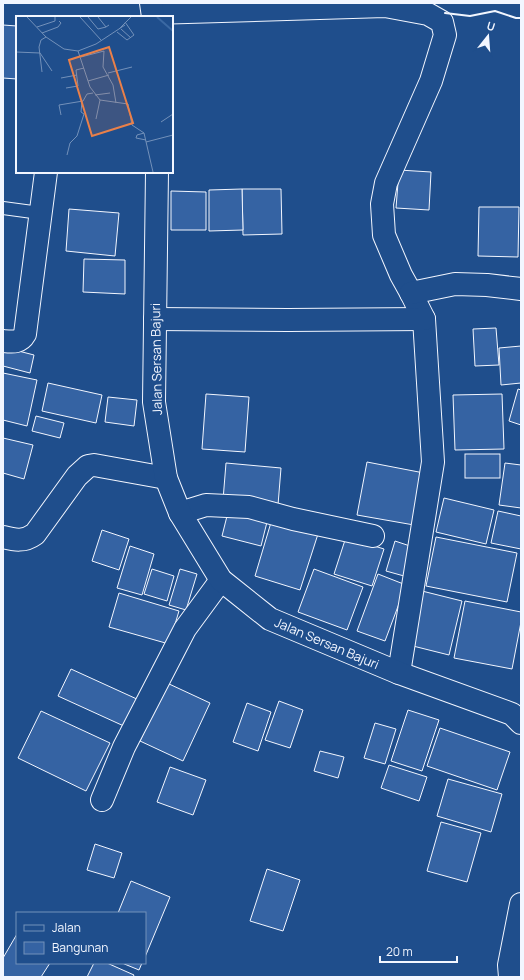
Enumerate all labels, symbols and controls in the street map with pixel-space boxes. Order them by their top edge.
inset map [16,16,173,173]
north arrow [468,16,508,56]
text: U [485,18,497,34]
street label: Jalan Sersan Bajuri [146,303,166,415]
street label: Jalan Sersan Bajuri [272,613,382,673]
legend [16,912,146,964]
text: Jalan [52,919,81,936]
scale bar [380,938,457,964]
text: Bangunan [52,939,108,956]
text: 20 m [386,943,413,960]

